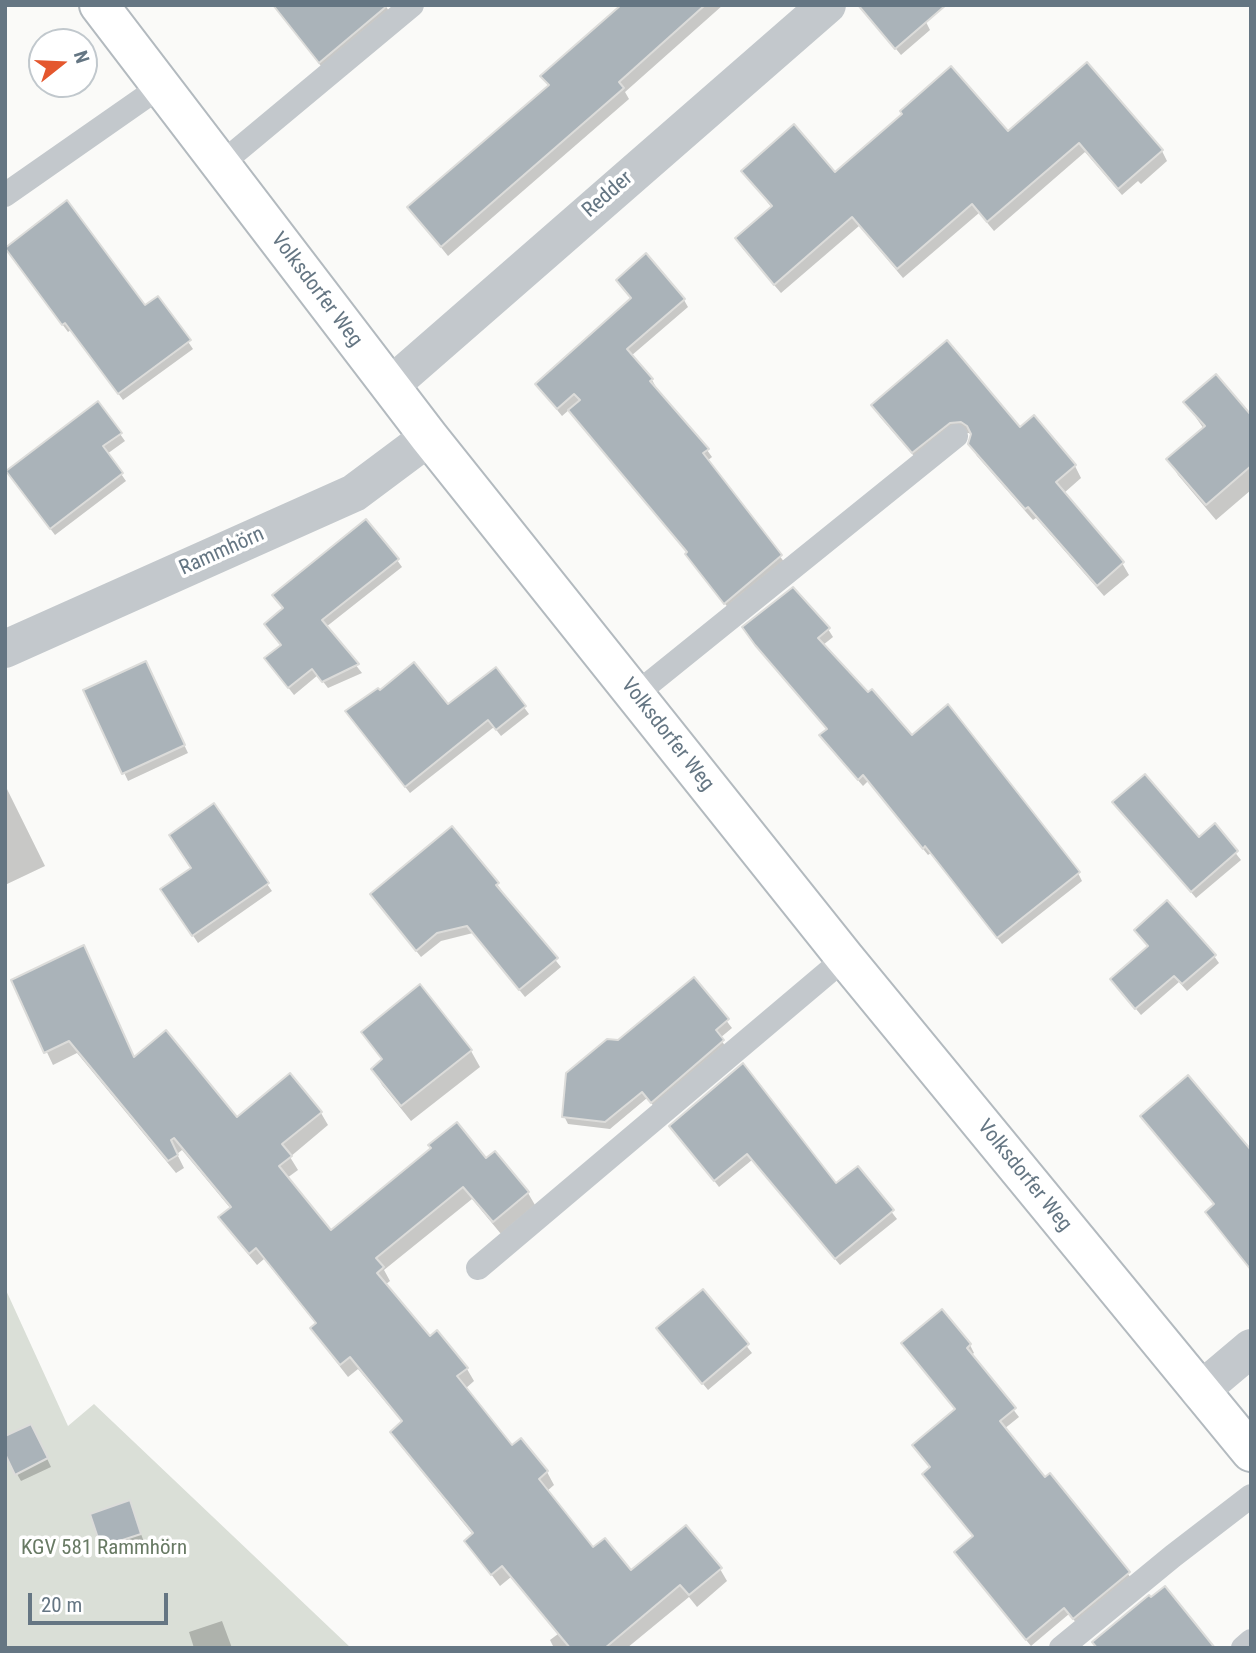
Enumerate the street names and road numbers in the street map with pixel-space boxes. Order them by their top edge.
street label: Redder [578,166,638,224]
street label: Volksdorfer Weg [265,228,367,352]
street label: Rammhörn [176,522,268,582]
street label: Volksdorfer Weg [615,673,719,797]
street label: Volksdorfer Weg [971,1115,1077,1237]

